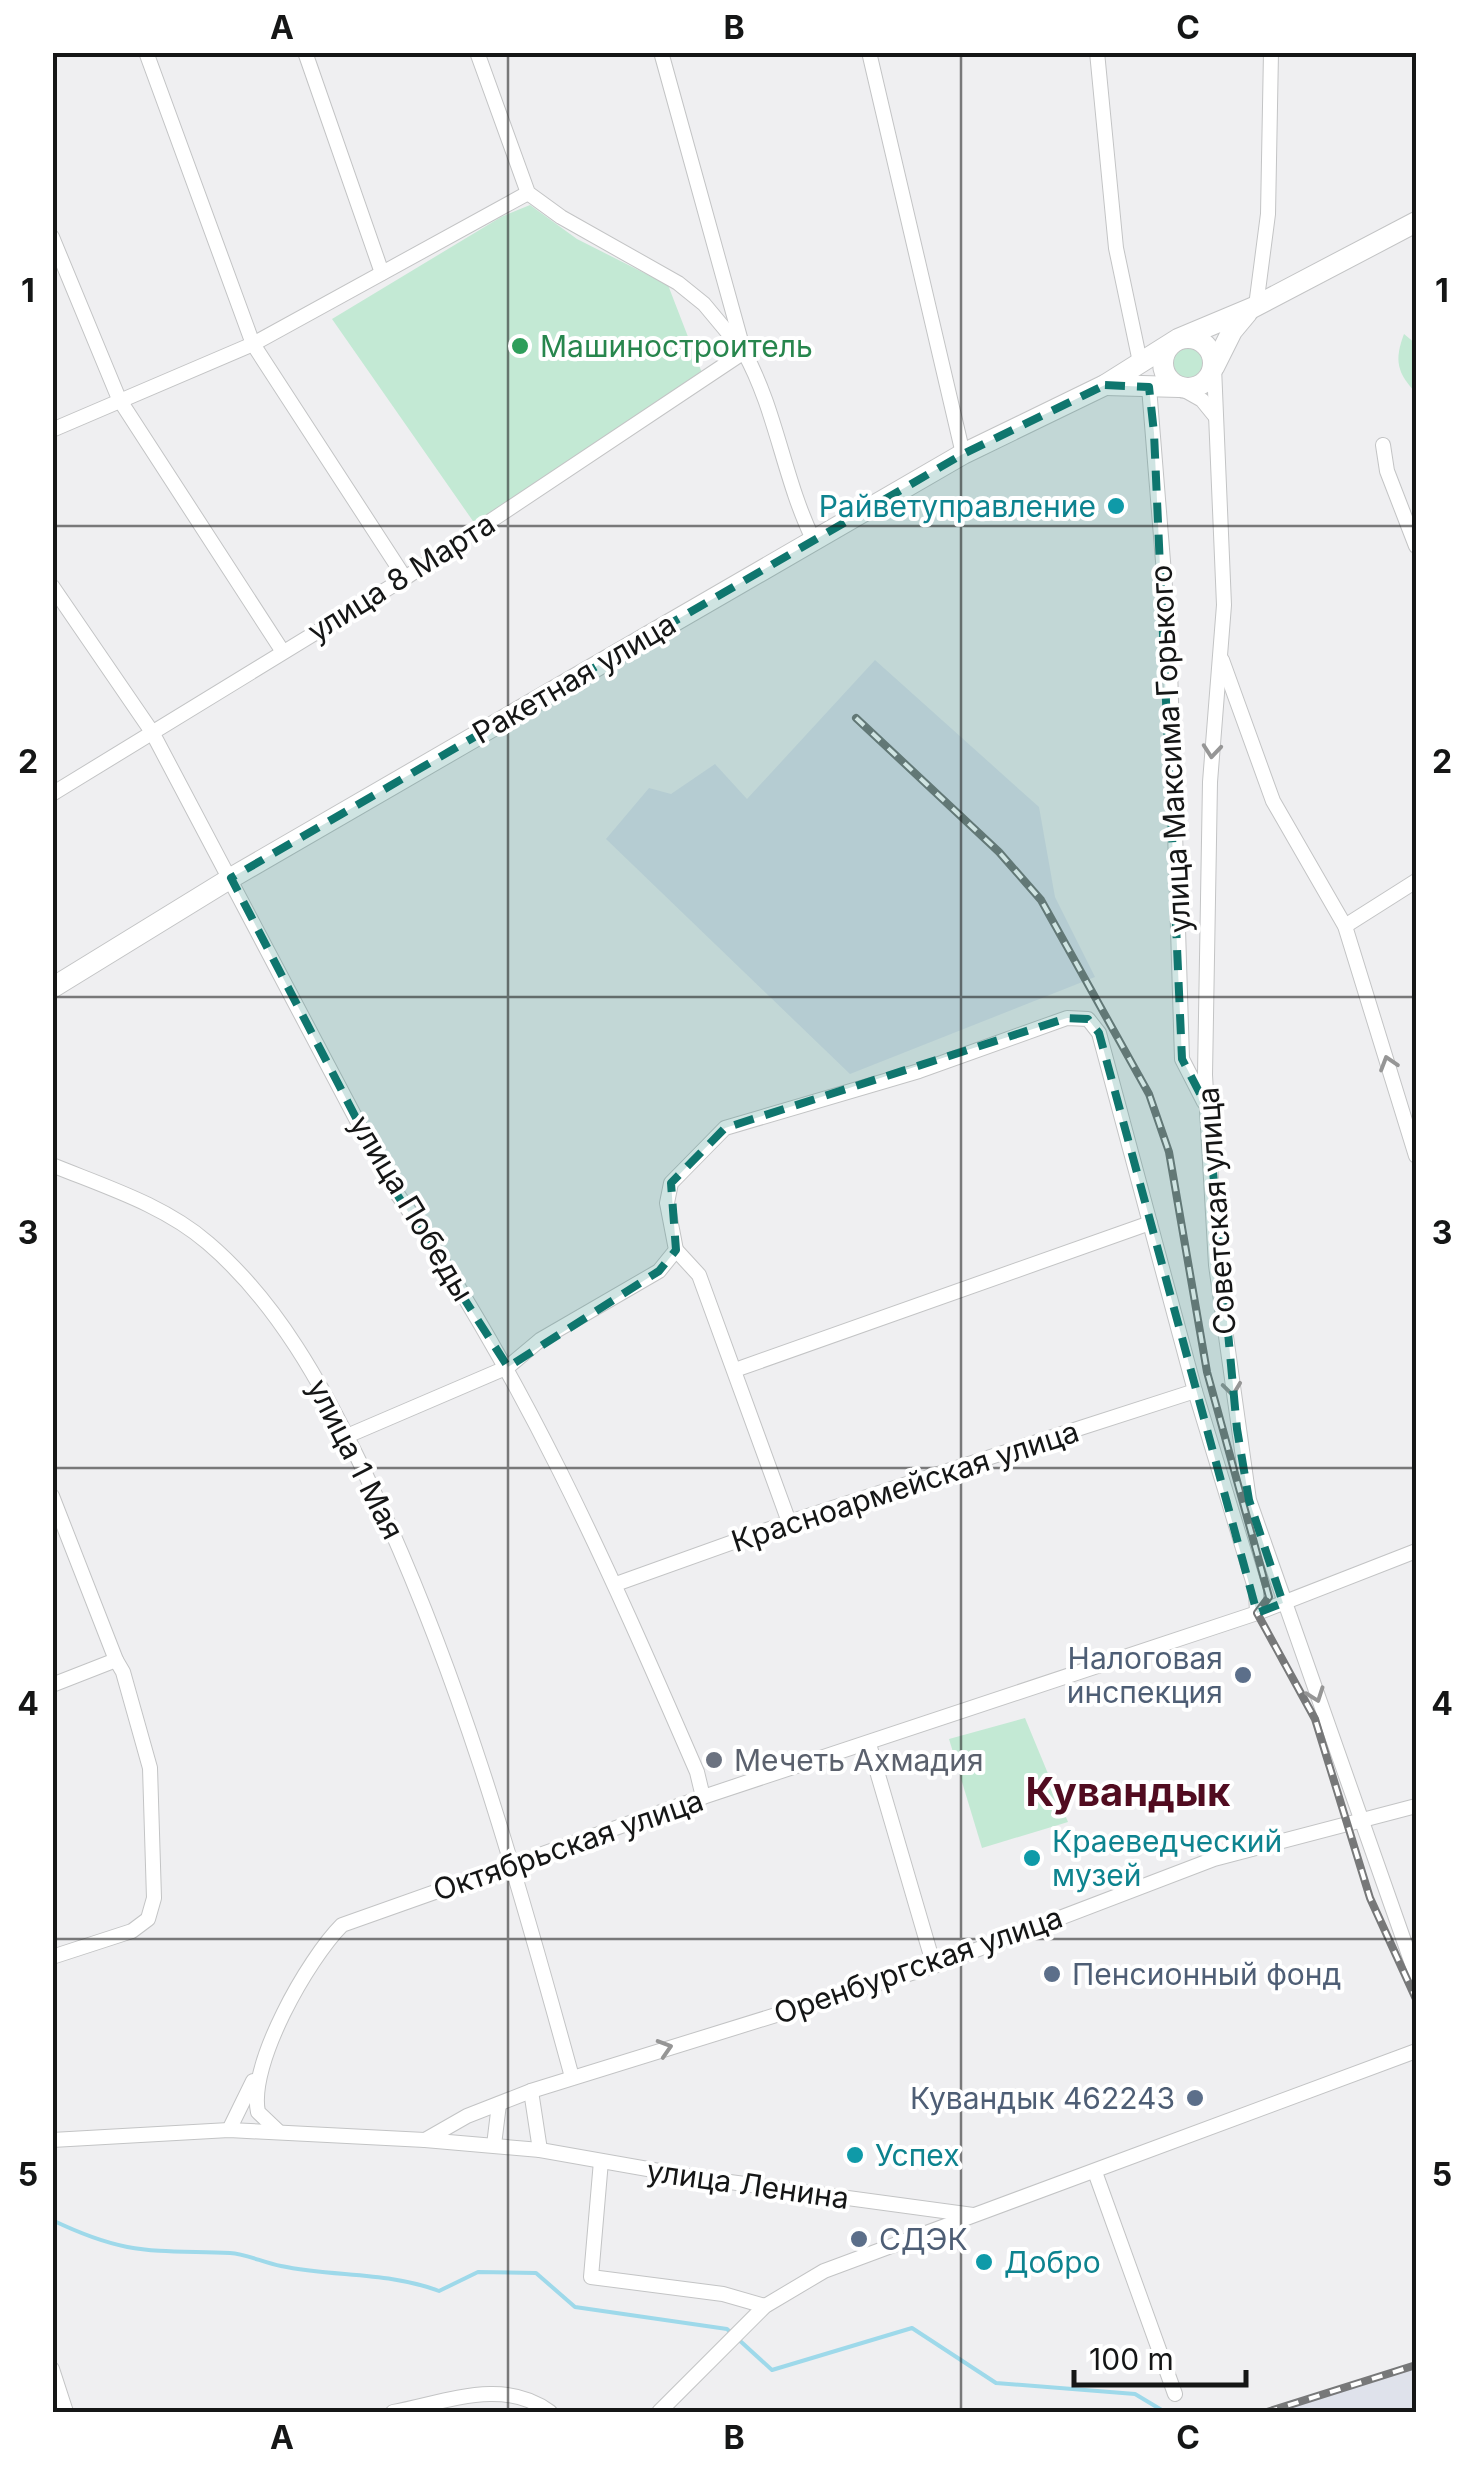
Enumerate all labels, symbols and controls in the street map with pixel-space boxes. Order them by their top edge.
text: A [270,8,294,47]
text: B [723,8,745,47]
text: C [1176,8,1200,47]
text: 1 [21,271,35,310]
text: 1 [1435,271,1449,310]
place label: Машиностроитель [540,328,813,364]
marker: Машиностроитель [509,335,531,357]
place label: Райветуправление [819,488,1096,524]
marker: Райветуправление [1105,495,1127,517]
street label: улица 8 Марта [301,505,501,649]
street label: улица Максима Горького [1142,564,1198,934]
street label: Ракетная улица [466,605,682,751]
text: 2 [18,742,38,781]
text: 2 [1432,742,1452,781]
one-way arrow [1202,743,1224,759]
one-way arrow [1379,1055,1399,1072]
street label: Советская улица [1189,1086,1243,1336]
street label: улица Победы [342,1109,482,1307]
text: 3 [18,1213,38,1252]
text: 3 [1432,1213,1452,1252]
street label: улица 1 Мая [300,1373,412,1545]
one-way arrow [1221,1382,1242,1398]
street label: Красноармейская улица [727,1413,1083,1559]
place label: Налоговая инспекция [1067,1640,1223,1710]
marker: Налоговая инспекция [1232,1664,1254,1686]
text: 4 [17,1684,39,1723]
text: 4 [1431,1684,1453,1723]
one-way arrow [1304,1685,1324,1703]
place label: Мечеть Ахмадия [734,1742,984,1778]
marker: Мечеть Ахмадия [703,1749,725,1771]
district label: Кувандык [1026,1767,1231,1816]
street label: Октябрьская улица [428,1782,708,1908]
place label: Краеведческий музей [1052,1823,1282,1893]
marker: Краеведческий музей [1021,1847,1043,1869]
street label: Оренбургская улица [769,1899,1067,2031]
place label: Пенсионный фонд [1072,1956,1341,1992]
marker: Пенсионный фонд [1041,1963,1063,1985]
one-way arrow [656,2039,673,2060]
place label: Кувандык 462243 [910,2080,1175,2116]
marker: Кувандык 462243 [1184,2087,1206,2109]
place label: Успех [875,2137,960,2173]
marker: Успех [844,2144,866,2166]
street label: улица Ленина [645,2152,851,2216]
text: 5 [18,2155,38,2194]
text: 5 [1432,2155,1452,2194]
place label: СДЭК [879,2221,968,2257]
marker: СДЭК [848,2228,870,2250]
place label: Добро [1004,2244,1101,2280]
marker: Добро [973,2251,995,2273]
scale bar [1074,2325,1246,2387]
text: 100 m [1089,2341,1174,2377]
text: A [270,2418,294,2457]
text: B [723,2418,745,2457]
text: C [1176,2418,1200,2457]

